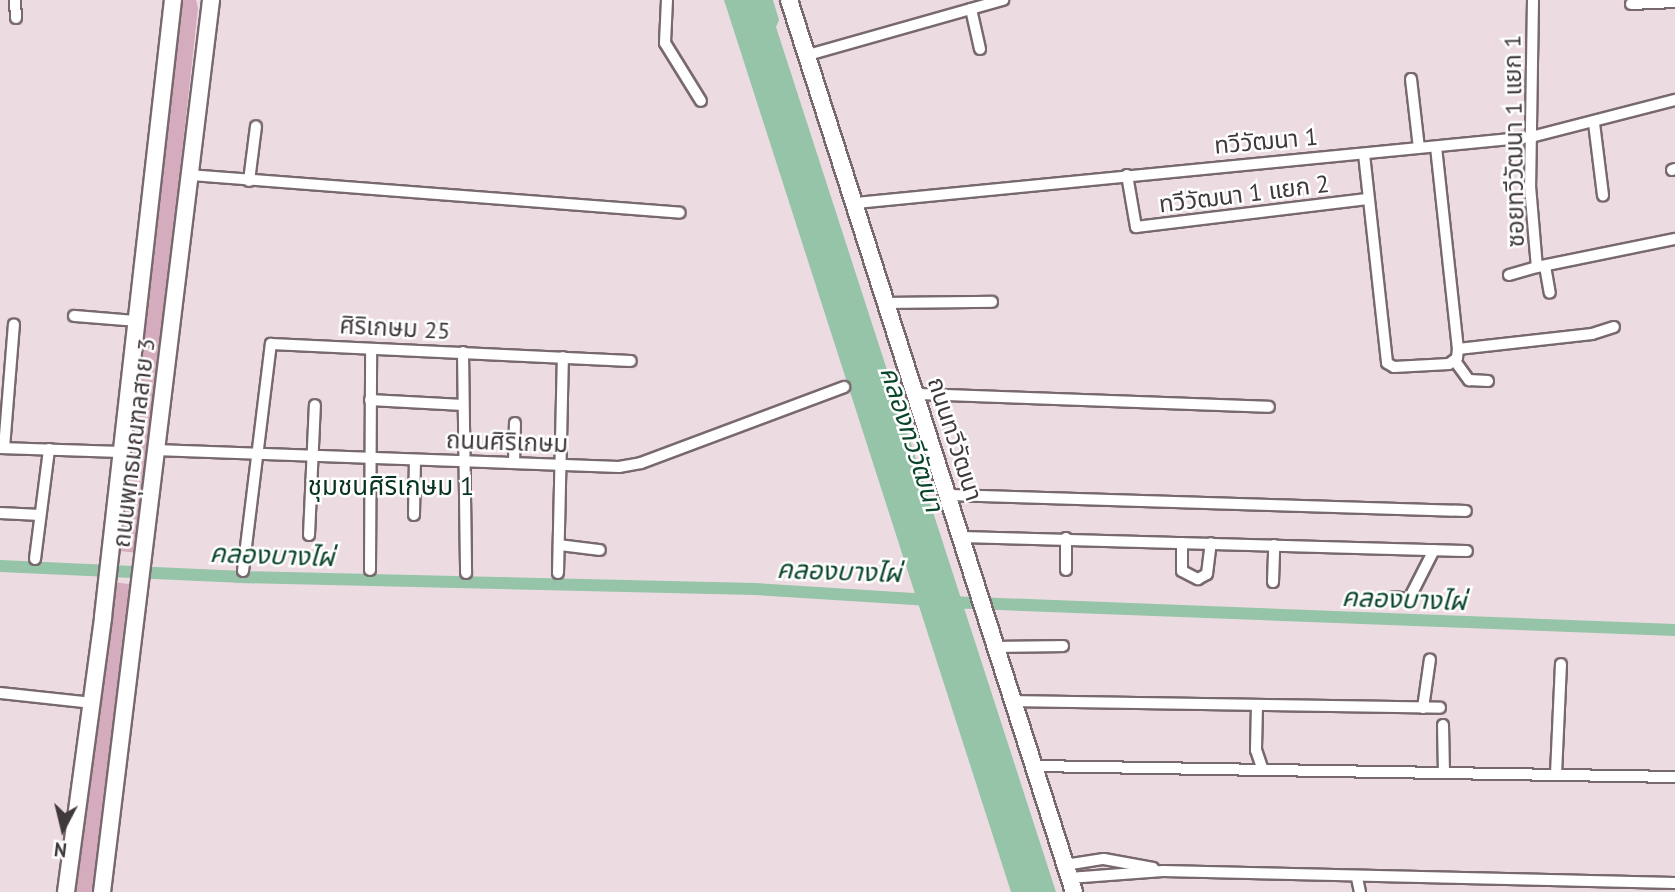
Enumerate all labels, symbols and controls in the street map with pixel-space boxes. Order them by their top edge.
street label: ซอยทวีวัฒนา 1 แยก 1 [1498,34,1530,248]
street label: ทวีวัฒนา 1 [1213,122,1319,160]
street label: ทวีวัฒนา 1 แยก 2 [1157,169,1331,219]
street label: ศิริเกษม 25 [339,311,451,345]
street label: ถนนพุทธมณฑลสาย 3 [107,337,161,549]
water label: คลองทวีวัฒนา [874,362,950,516]
street label: ถนนทวีวัฒนา [921,374,989,504]
street label: ถนนศิริเกษม [445,425,569,459]
district label: ชุมชนศิริเกษม 1 [308,470,474,502]
water label: คลองบางไผ่ [209,537,335,573]
water label: คลองบางไผ่ [776,553,902,589]
water label: คลองบางไผ่ [1341,581,1467,617]
north arrow [28,794,98,864]
text: N [53,837,68,863]

